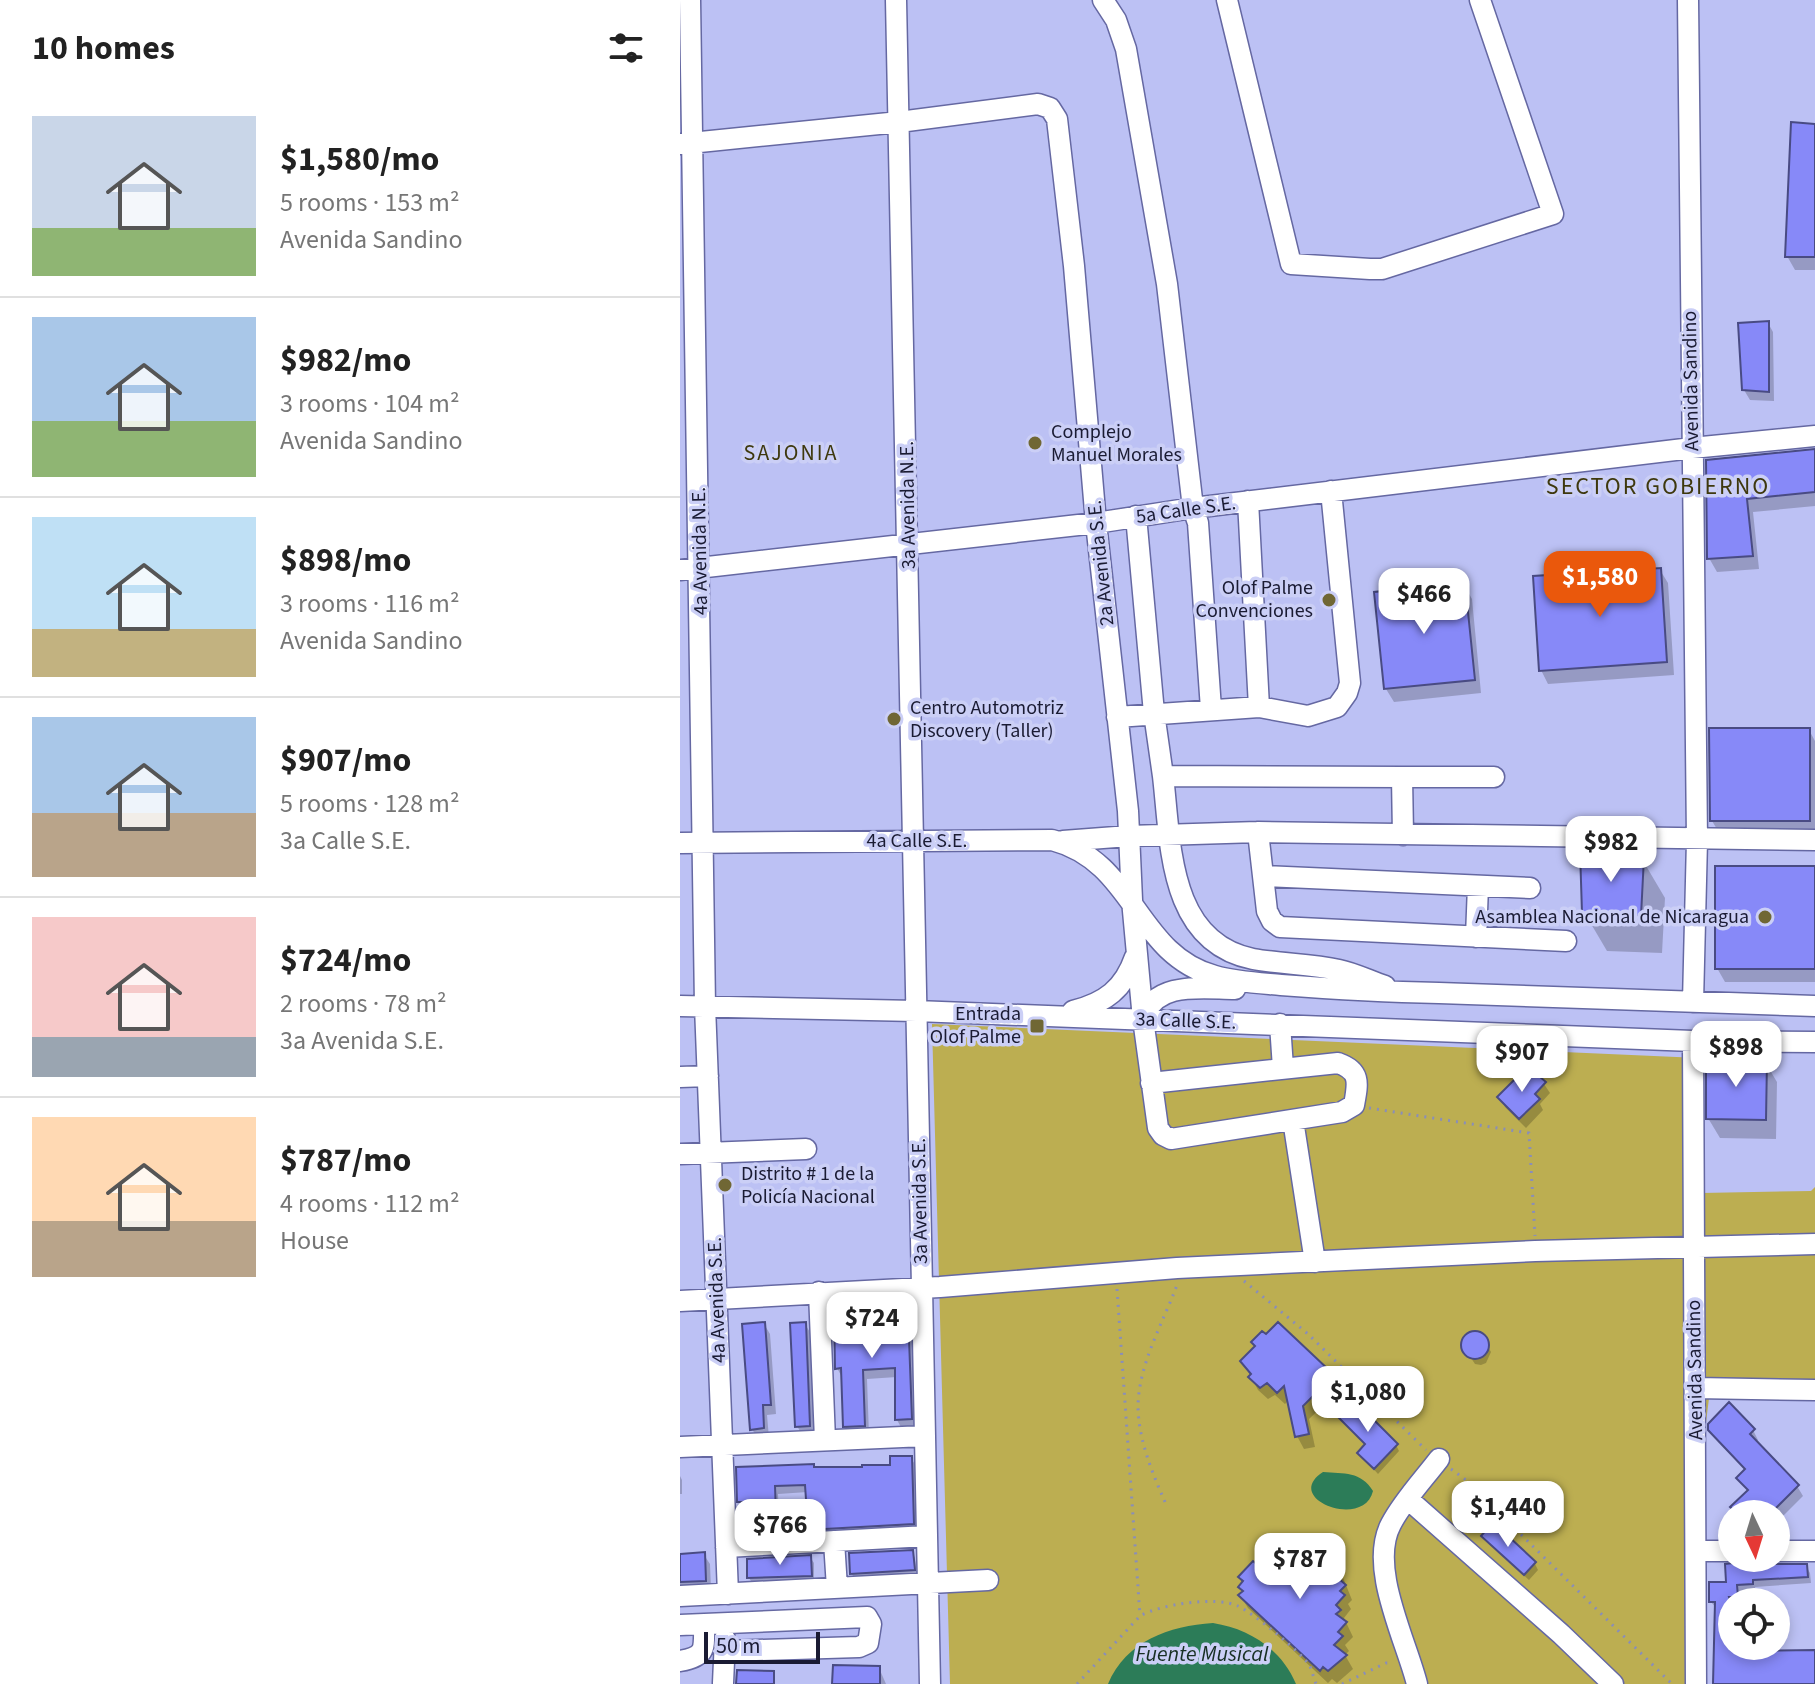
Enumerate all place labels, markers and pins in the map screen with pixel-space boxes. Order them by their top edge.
place label: Complejo Manuel Morales [1051,418,1182,469]
marker: Complejo Manuel Morales [1026,434,1044,452]
pin: $1,580 [1535,551,1665,619]
pin: $466 [1377,568,1471,636]
place label: Olof Palme Convenciones [1196,574,1313,625]
marker: Olof Palme Convenciones [1320,591,1338,609]
place label: Centro Automotriz Discovery (Taller) [910,694,1064,745]
marker: Centro Automotriz Discovery (Taller) [885,710,903,728]
pin: $982 [1564,816,1658,884]
place label: Asamblea Nacional de Nicaragua [1475,903,1749,931]
marker: Asamblea Nacional de Nicaragua [1756,908,1774,926]
place label: Entrada Olof Palme [930,1000,1021,1051]
marker: Entrada Olof Palme [1028,1017,1046,1035]
pin: $898 [1689,1021,1783,1089]
pin: $907 [1475,1026,1569,1094]
place label: Distrito # 1 de la Policía Nacional [741,1160,875,1211]
marker: Distrito # 1 de la Policía Nacional [716,1176,734,1194]
pin: $724 [825,1292,919,1360]
pin: $1,080 [1303,1366,1433,1434]
pin: $1,440 [1443,1481,1573,1549]
pin: $766 [733,1499,827,1567]
pin: $787 [1253,1533,1347,1601]

